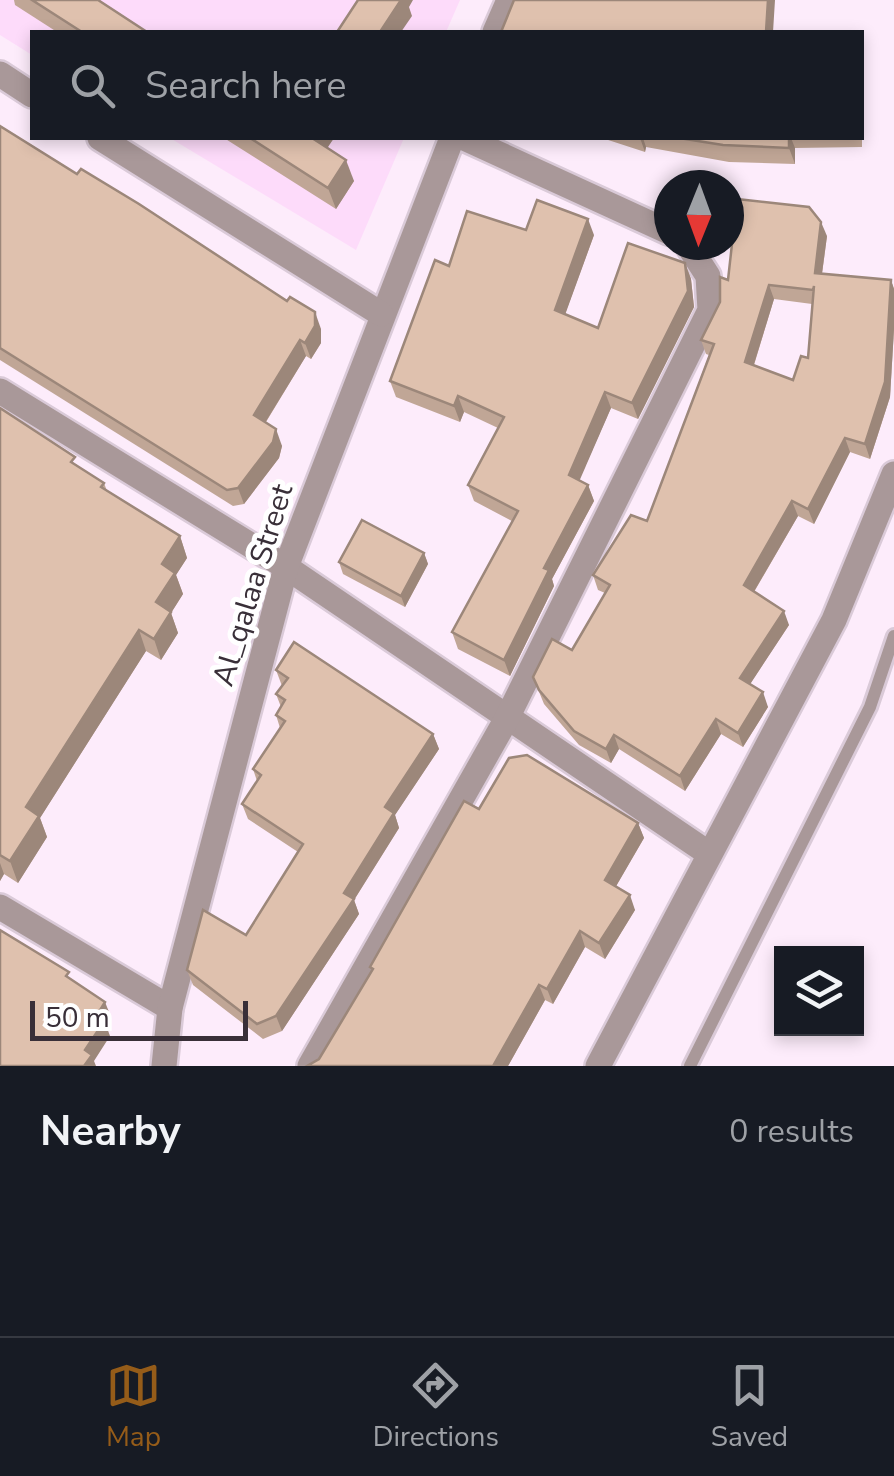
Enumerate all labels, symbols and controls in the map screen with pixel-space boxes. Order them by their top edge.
search box [30,30,864,140]
icon: search [65,58,120,113]
text: Search here [145,60,346,111]
north arrow [654,170,744,260]
street label: Al_qalaa Street [203,479,303,691]
map controls [774,946,864,1036]
button: layers [774,946,864,1036]
scale bar [30,996,248,1040]
text: 50 m [45,999,110,1037]
text: Nearby [40,1103,181,1160]
text: 0 results [729,1110,854,1153]
tab: Map [106,1358,161,1456]
tab: Directions [373,1358,499,1456]
tab: Saved [711,1358,788,1456]

